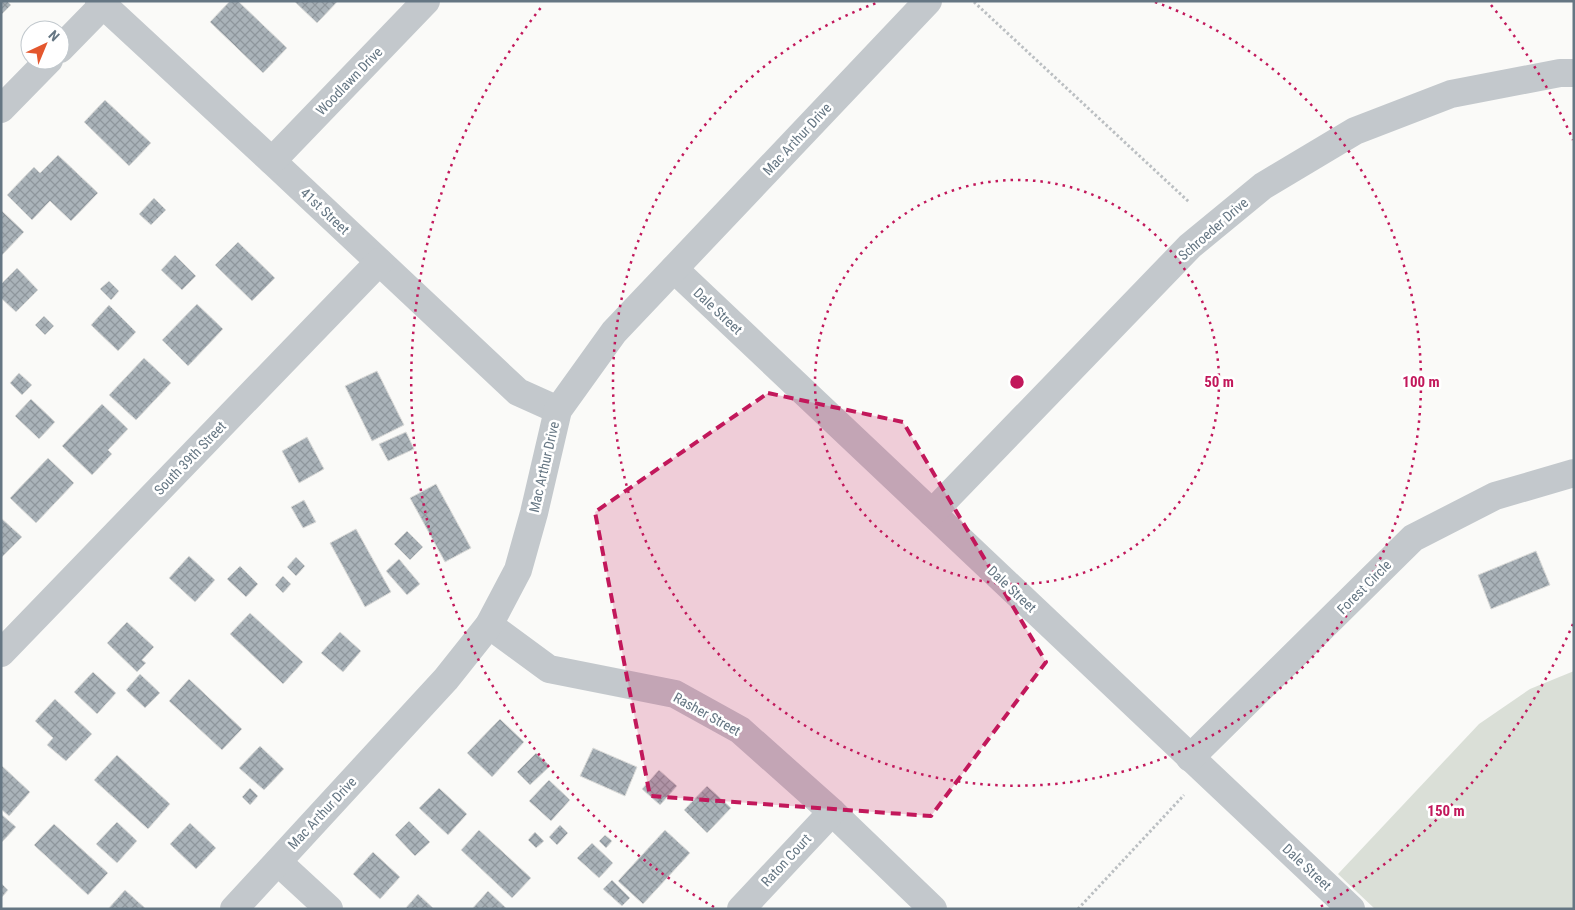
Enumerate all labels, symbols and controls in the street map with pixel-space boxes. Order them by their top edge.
north arrow [20,20,70,70]
text: N [45,27,63,44]
street label: Woodlawn Drive [313,43,386,118]
street label: Mac Arthur Drive [760,99,835,178]
street label: 41st Street [297,185,353,237]
street label: Schroeder Drive [1175,194,1251,264]
street label: Dale Street [690,285,746,337]
centre of rings [1008,373,1026,391]
text: 50 m [1204,373,1234,391]
text: 100 m [1402,373,1440,391]
street label: South 39th Street [151,418,229,498]
street label: Mac Arthur Drive [526,420,562,514]
street label: Forest Circle [1334,556,1395,617]
street label: Dale Street [984,563,1040,615]
street label: Rasher Street [671,689,743,739]
street label: Mac Arthur Drive [285,773,360,852]
text: 150 m [1427,802,1465,820]
street label: Raton Court [758,831,814,889]
street label: Dale Street [1279,841,1335,893]

